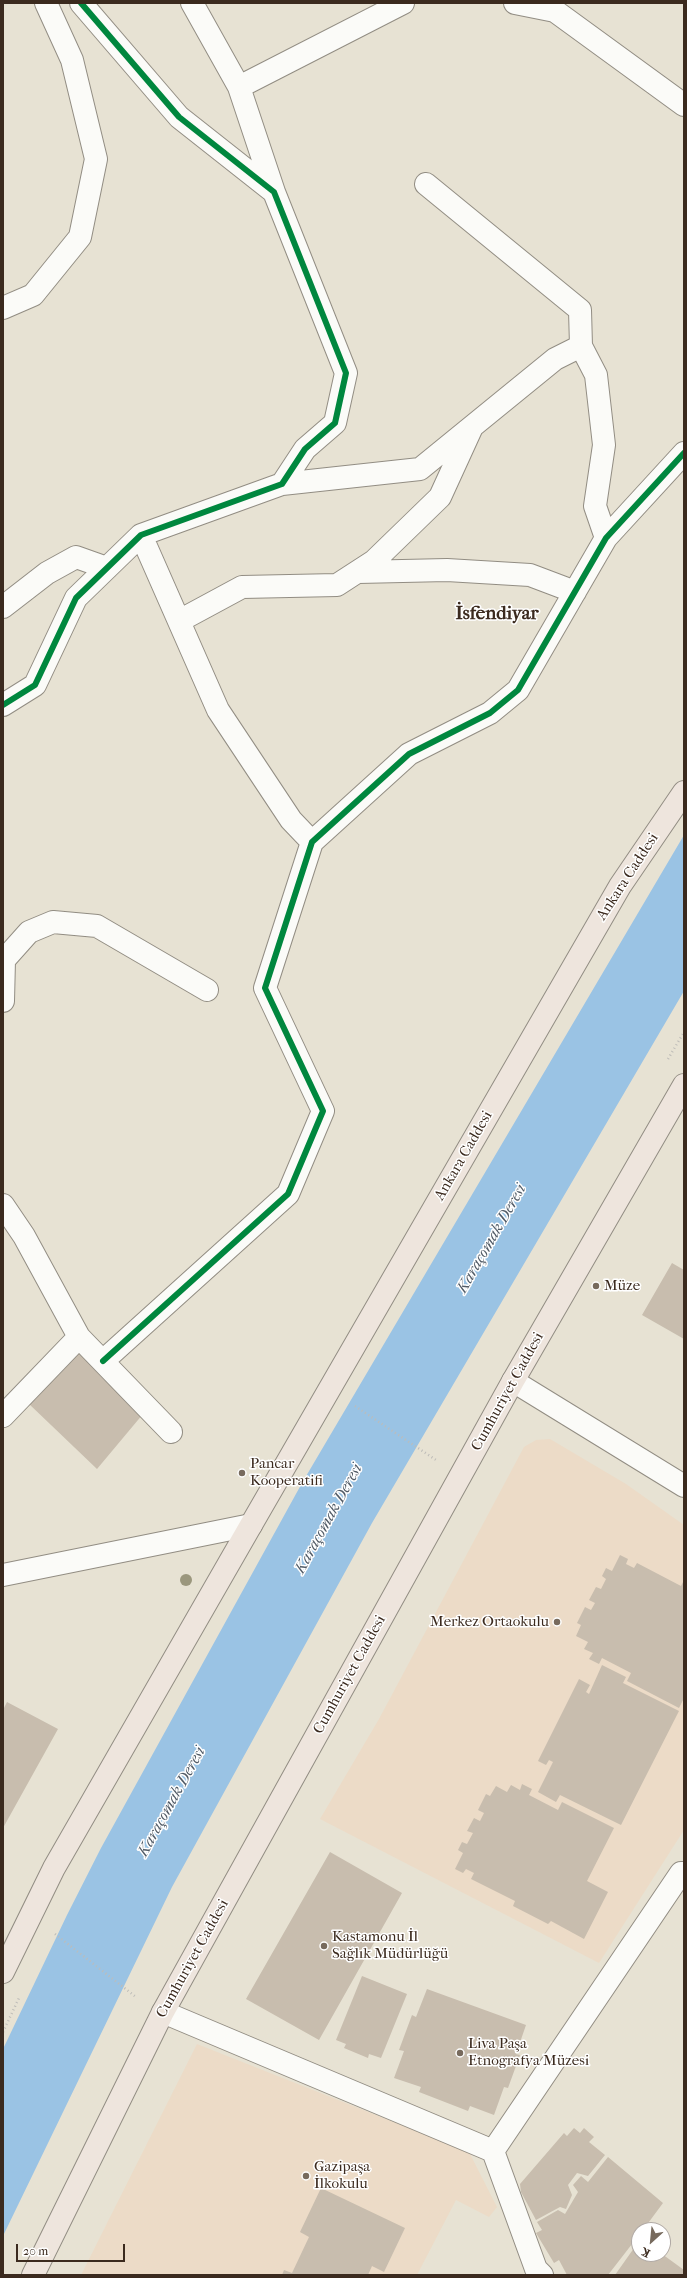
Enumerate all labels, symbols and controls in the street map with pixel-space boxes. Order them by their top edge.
district label: İsfendiyar [455,603,539,625]
street label: Ankara Caddesi [593,830,663,924]
street label: Ankara Caddesi [431,1108,497,1204]
water label: Karaçomak Deresi [453,1181,531,1297]
place label: Müze [604,1277,640,1295]
marker: Müze [591,1281,601,1291]
street label: Cumhuriyet Caddesi [468,1330,548,1454]
place label: Pancar Kooperatifi [250,1455,323,1490]
water label: Karaçomak Deresi [291,1461,367,1577]
marker: Pancar Kooperatifi [237,1468,247,1478]
street label: Cumhuriyet Caddesi [310,1613,390,1737]
place label: Merkez Ortaokulu [430,1613,549,1631]
marker: Merkez Ortaokulu [552,1617,562,1627]
water label: Karaçomak Deresi [134,1744,210,1860]
street label: Cumhuriyet Caddesi [153,1897,233,2021]
place label: Kastamonu İl Sağlık Müdürlüğü [332,1928,448,1963]
marker: Kastamonu İl Sağlık Müdürlüğü [319,1941,329,1951]
place label: Liva Paşa Etnografya Müzesi [468,2035,589,2070]
marker: Liva Paşa Etnografya Müzesi [455,2048,465,2058]
place label: Gazipaşa İlkokulu [314,2158,370,2193]
marker: Gazipaşa İlkokulu [301,2171,311,2181]
north arrow [631,2222,671,2262]
scale bar [18,2236,127,2262]
text: 20 m [23,2244,48,2258]
text: K [639,2245,652,2260]

